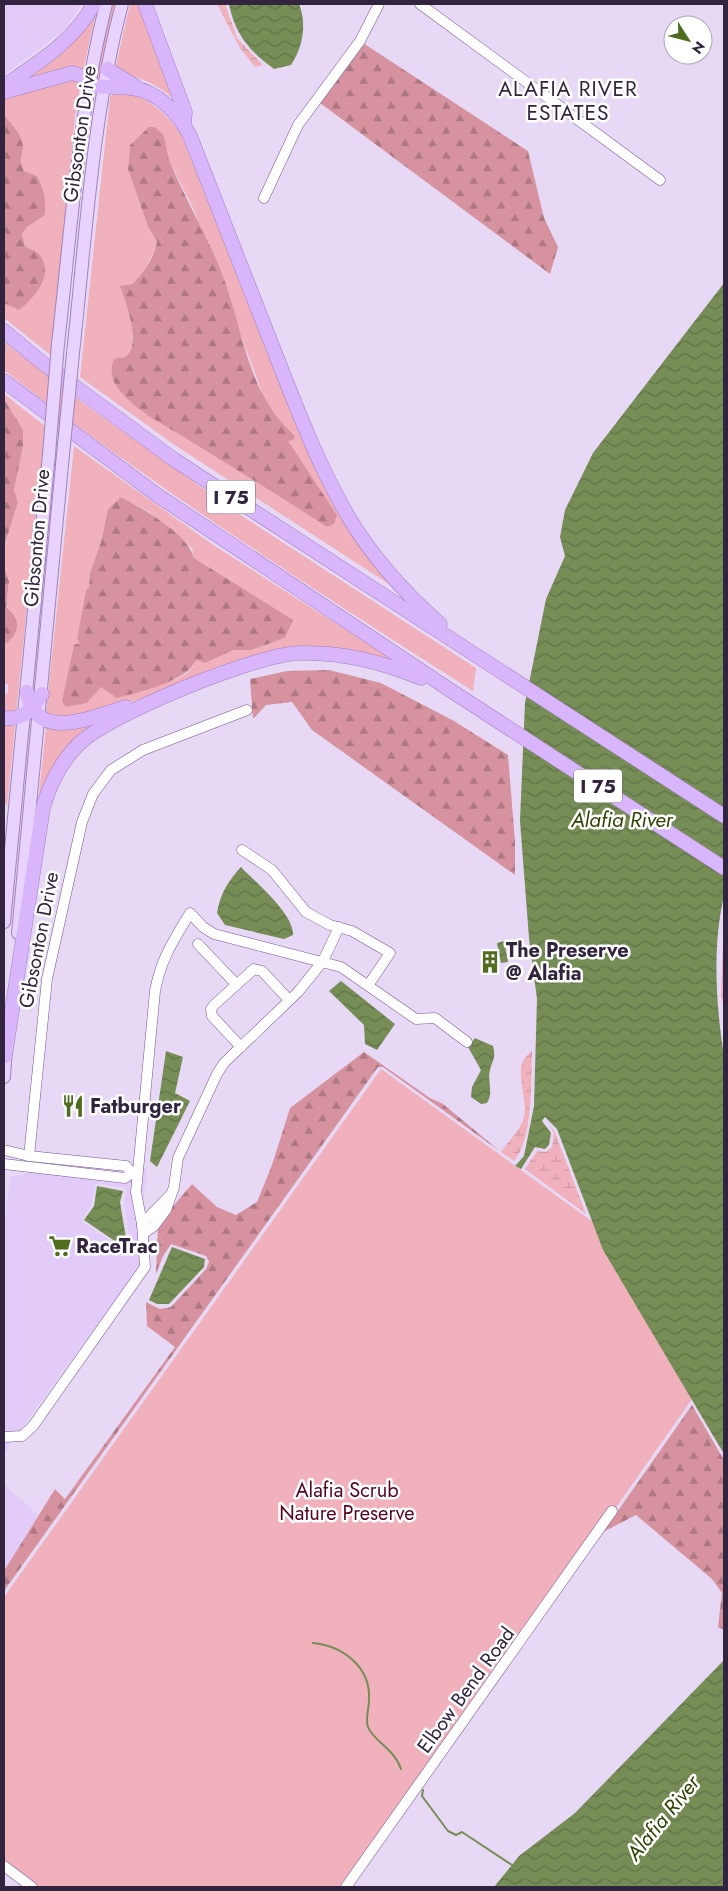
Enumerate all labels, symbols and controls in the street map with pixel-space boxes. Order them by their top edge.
north arrow [663,15,713,65]
text: N [687,37,710,58]
street label: Gibsonton Drive [56,64,104,204]
district label: ALAFIA RIVER ESTATES [498,74,638,128]
street label: Gibsonton Drive [17,468,57,608]
road number: I 75 [207,481,255,514]
road number: I 75 [574,769,622,802]
water label: Alafia River [570,805,674,835]
street label: Gibsonton Drive [12,869,66,1011]
place label: The Preserve @ Alafia [506,936,629,988]
building icon: The Preserve @ Alafia [477,949,503,975]
place label: Fatburger [90,1092,182,1121]
restaurant icon: Fatburger [60,1093,86,1119]
place label: RaceTrac [76,1232,158,1261]
supermarket icon: RaceTrac [47,1233,73,1259]
park label: Alafia Scrub Nature Preserve [279,1476,415,1528]
street label: Elbow Bend Road [410,1621,522,1759]
water label: Alafia River [619,1768,707,1868]

